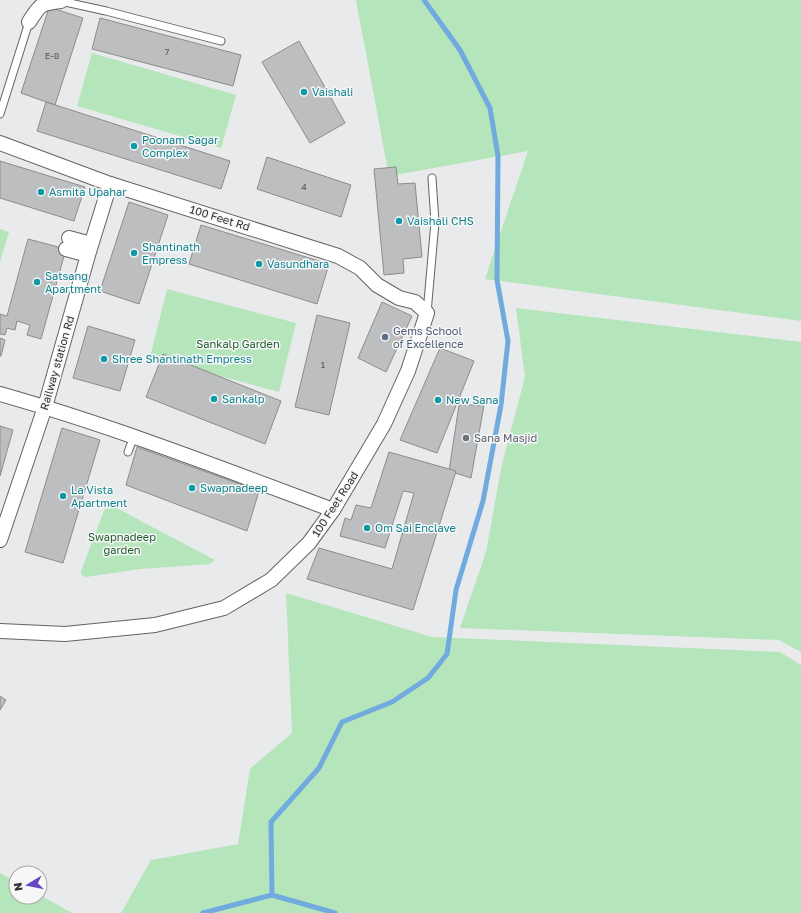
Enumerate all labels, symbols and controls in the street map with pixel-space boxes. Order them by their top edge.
house number: 7 [165,46,170,57]
house number: E-8 [45,50,59,61]
place label: Vaishali [312,85,353,98]
marker: Vaishali [299,87,309,97]
place label: Poonam Sagar Complex [142,133,219,159]
marker: Poonam Sagar Complex [129,141,139,151]
house number: 4 [301,181,307,192]
place label: Asmita Upahar [49,185,127,198]
marker: Asmita Upahar [36,187,46,197]
street label: 100 Feet Rd [188,202,252,233]
place label: Vaishali CHS [407,214,474,227]
marker: Vaishali CHS [394,216,404,226]
place label: Shantinath Empress [142,240,200,266]
marker: Shantinath Empress [129,248,139,258]
place label: Vasundhara [267,257,329,270]
marker: Vasundhara [254,259,264,269]
place label: Satsang Apartment [45,269,101,295]
marker: Satsang Apartment [32,277,42,287]
street label: Railway station Rd [37,314,76,412]
place label: Gems School of Excellence [393,324,464,350]
marker: Gems School of Excellence [380,332,390,342]
park label: Sankalp Garden [196,337,280,350]
place label: Shree Shantinath Empress [112,352,252,365]
marker: Shree Shantinath Empress [99,354,109,364]
house number: 1 [321,359,326,370]
place label: Sankalp [222,392,265,405]
place label: New Sana [446,393,499,406]
marker: Sankalp [209,394,219,404]
marker: New Sana [433,395,443,405]
place label: Sana Masjid [474,431,537,444]
marker: Sana Masjid [461,433,471,443]
street label: 100 Feet Road [309,469,360,539]
place label: Swapnadeep [200,481,268,494]
place label: La Vista Apartment [71,483,127,509]
marker: Swapnadeep [187,483,197,493]
marker: La Vista Apartment [58,491,68,501]
place label: Om Sai Enclave [375,521,456,534]
marker: Om Sai Enclave [362,523,372,533]
park label: Swapnadeep garden [88,530,156,556]
north arrow [8,865,48,905]
text: N [11,882,25,892]

